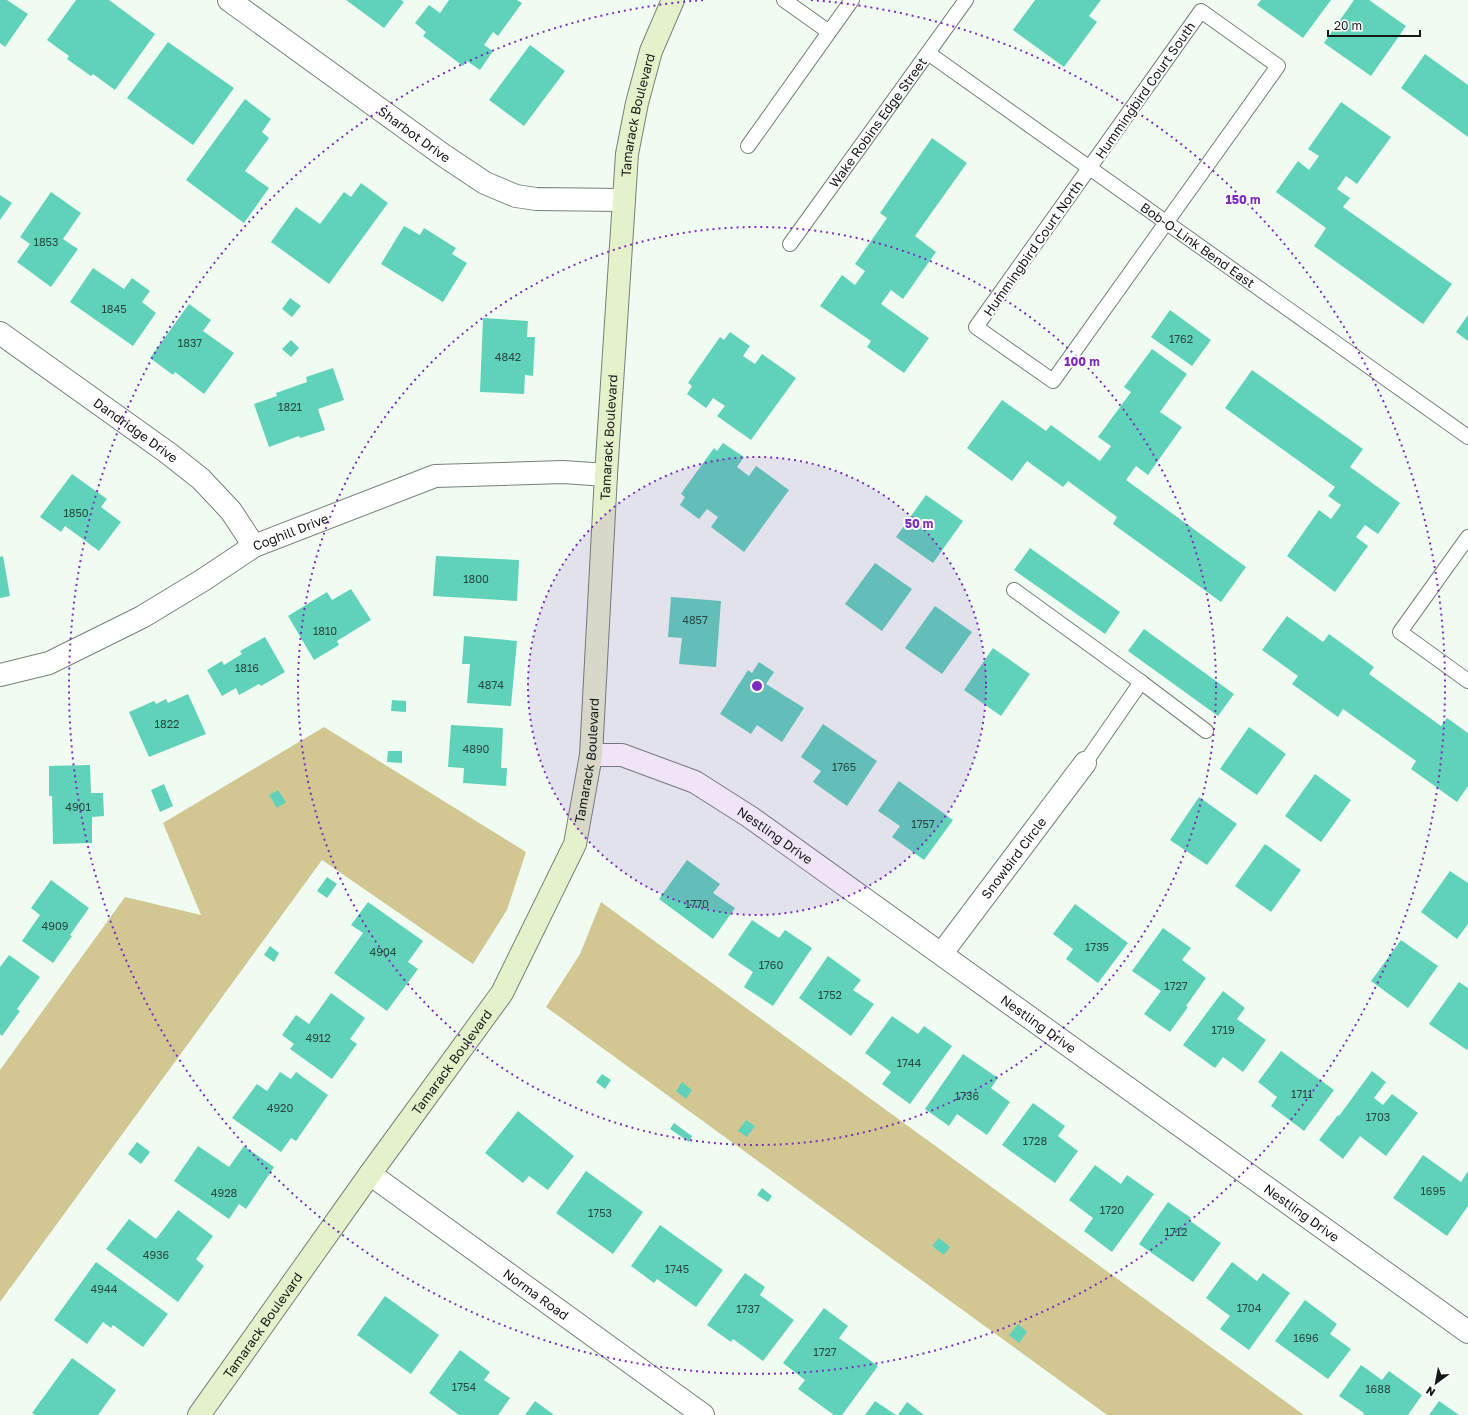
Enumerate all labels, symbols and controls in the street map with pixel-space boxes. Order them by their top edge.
scale bar [1328,12,1420,38]
text: 20 m [1334,18,1362,33]
street label: Hummingbird Court South [1092,19,1198,161]
street label: Tamarack Boulevard [618,52,658,177]
street label: Wake Robins Edge Street [825,54,930,190]
street label: Sharbot Drive [375,103,454,166]
street label: Hummingbird Court North [980,177,1086,319]
text: 150 m [1226,192,1260,207]
street label: Bob-O-Link Bend East [1138,199,1258,291]
house number: 1853 [34,235,58,248]
house number: 1845 [101,302,127,315]
house number: 1762 [1169,332,1193,345]
house number: 1837 [178,336,202,349]
house number: 4842 [495,350,521,363]
text: 100 m [1064,354,1100,369]
street label: Tamarack Boulevard [597,374,621,501]
street label: Dandridge Drive [91,394,181,466]
house number: 1821 [278,400,302,413]
house number: 1850 [63,506,89,519]
street label: Coghill Drive [250,510,331,554]
text: 50 m [905,516,933,531]
house number: 1800 [463,572,489,585]
house number: 4857 [682,613,708,626]
house number: 1810 [313,624,337,637]
house number: 1816 [235,661,259,674]
house number: 4874 [478,678,504,691]
centre of rings [750,679,764,693]
street label: Tamarack Boulevard [571,697,602,824]
house number: 1822 [155,717,179,730]
house number: 4890 [463,742,490,755]
house number: 1765 [832,760,856,773]
house number: 4901 [65,800,91,813]
street label: Nestling Drive [734,803,816,867]
street label: Snowbird Circle [978,814,1049,902]
house number: 1757 [911,817,935,830]
house number: 1770 [685,897,709,910]
house number: 4909 [42,919,68,932]
house number: 1735 [1085,940,1109,953]
house number: 4904 [370,945,397,958]
house number: 1760 [759,958,783,971]
house number: 1727 [1164,979,1188,992]
house number: 1752 [818,988,842,1001]
street label: Nestling Drive [998,992,1079,1056]
street label: Tamarack Boulevard [408,1006,495,1118]
house number: 1719 [1211,1023,1235,1036]
house number: 4912 [305,1031,331,1044]
house number: 1744 [897,1056,922,1069]
house number: 1711 [1291,1087,1313,1100]
house number: 1736 [955,1089,979,1102]
house number: 4920 [267,1101,293,1114]
house number: 1703 [1366,1110,1390,1123]
house number: 1728 [1023,1134,1047,1147]
street label: Nestling Drive [1261,1180,1342,1245]
house number: 1695 [1420,1184,1446,1197]
house number: 4928 [211,1186,238,1199]
house number: 1720 [1100,1203,1124,1216]
house number: 1753 [588,1206,612,1219]
house number: 1712 [1165,1225,1187,1238]
house number: 4936 [143,1248,170,1261]
house number: 1745 [665,1262,689,1275]
street label: Norma Road [500,1265,572,1323]
street label: Tamarack Boulevard [220,1269,306,1381]
house number: 4944 [91,1282,118,1295]
house number: 1704 [1237,1301,1262,1314]
house number: 1737 [736,1302,760,1315]
house number: 1696 [1293,1331,1319,1344]
house number: 1727 [813,1345,837,1358]
north arrow [1416,1363,1456,1403]
house number: 1754 [452,1380,476,1393]
house number: 1688 [1365,1382,1391,1395]
text: N [1423,1384,1437,1400]

